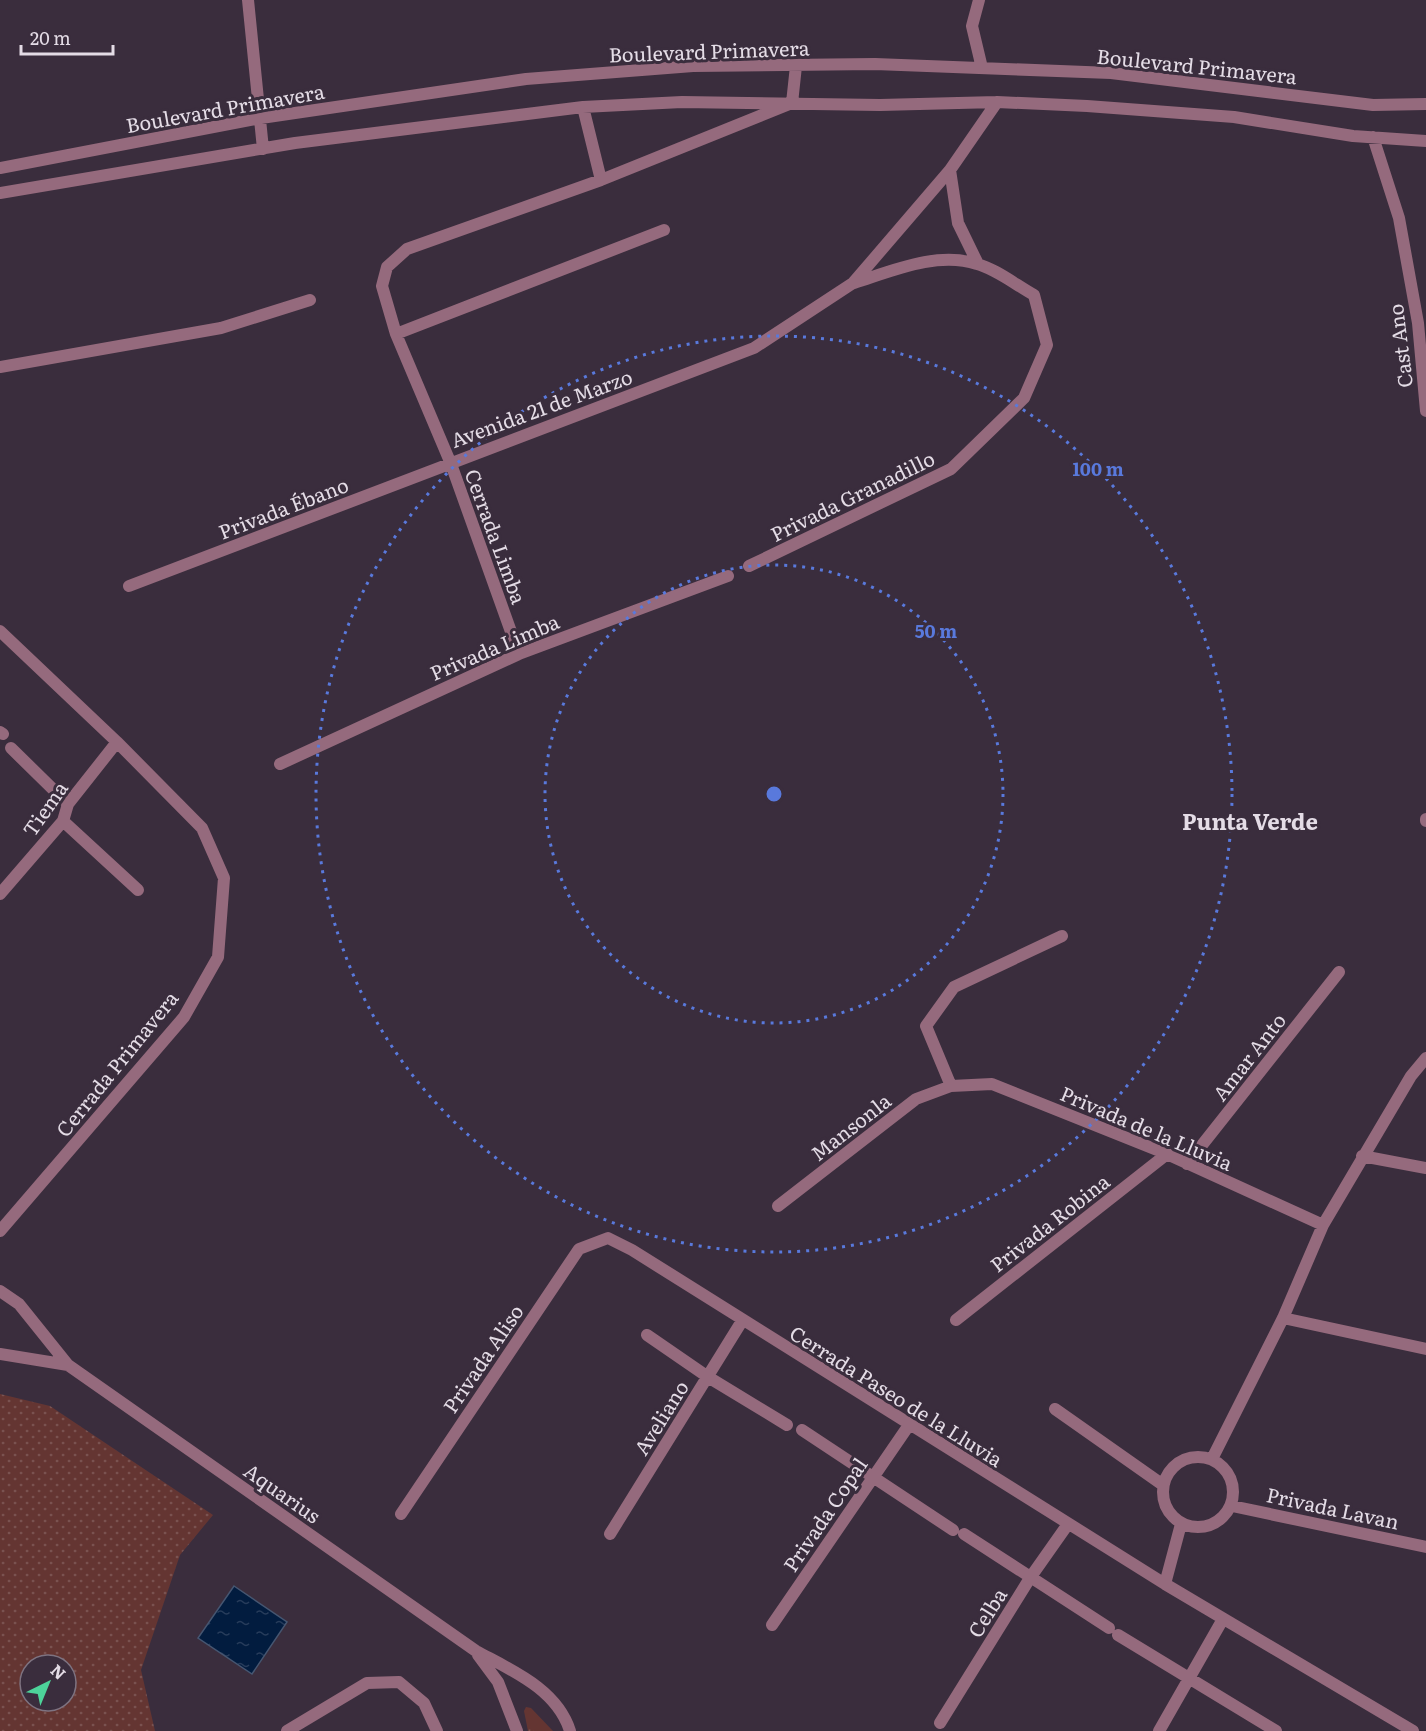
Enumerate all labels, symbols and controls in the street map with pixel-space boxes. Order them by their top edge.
scale bar [21,18,112,56]
text: 20 m [30,24,71,51]
street label: Boulevard Primavera [608,31,810,68]
street label: Boulevard Primavera [1095,40,1299,90]
street label: Boulevard Primavera [123,75,327,139]
street label: Cast Ano [1379,302,1419,390]
street label: Avenida 21 de Marzo [446,360,636,454]
street label: Privada Granadillo [765,442,939,548]
text: 100 m [1072,455,1124,482]
street label: Cerrada Limba [459,464,535,608]
street label: Privada Ébano [214,468,352,546]
street label: Privada Limba [425,605,564,687]
text: 50 m [915,617,957,644]
street label: Tiema [14,774,74,842]
centre of rings [764,784,784,804]
district label: Punta Verde [1182,804,1318,837]
street label: Cerrada Primavera [48,983,184,1142]
street label: Amar Anto [1204,1006,1292,1106]
street label: Privada de la Lluvia [1056,1077,1238,1177]
street label: Mansonla [804,1085,897,1167]
street label: Privada Robina [983,1166,1115,1278]
street label: Privada Aliso [434,1298,530,1418]
street label: Cerrada Paseo de la Lluvia [785,1317,1010,1473]
street label: Aveliano [625,1374,695,1460]
street label: Privada Copal [775,1451,874,1577]
street label: Aquarius [239,1455,327,1529]
street label: Privada Lavan [1264,1478,1402,1536]
street label: Celba [959,1581,1013,1643]
north arrow [18,1653,78,1713]
text: N [46,1658,72,1685]

